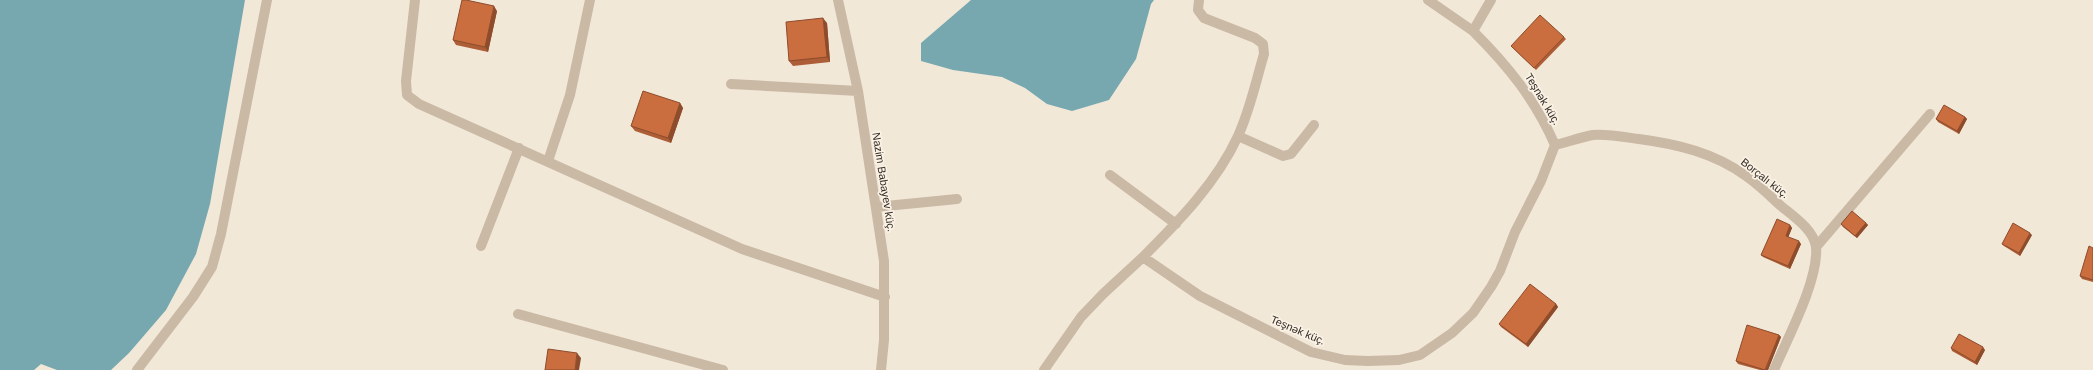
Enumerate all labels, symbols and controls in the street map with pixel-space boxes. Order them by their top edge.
street label: Teşnək küç. [1523,71,1563,127]
street label: Nazim Babayev küç. [870,132,898,232]
street label: Borçalı küç. [1739,156,1791,200]
street label: Teşnək küç. [1269,313,1327,347]

